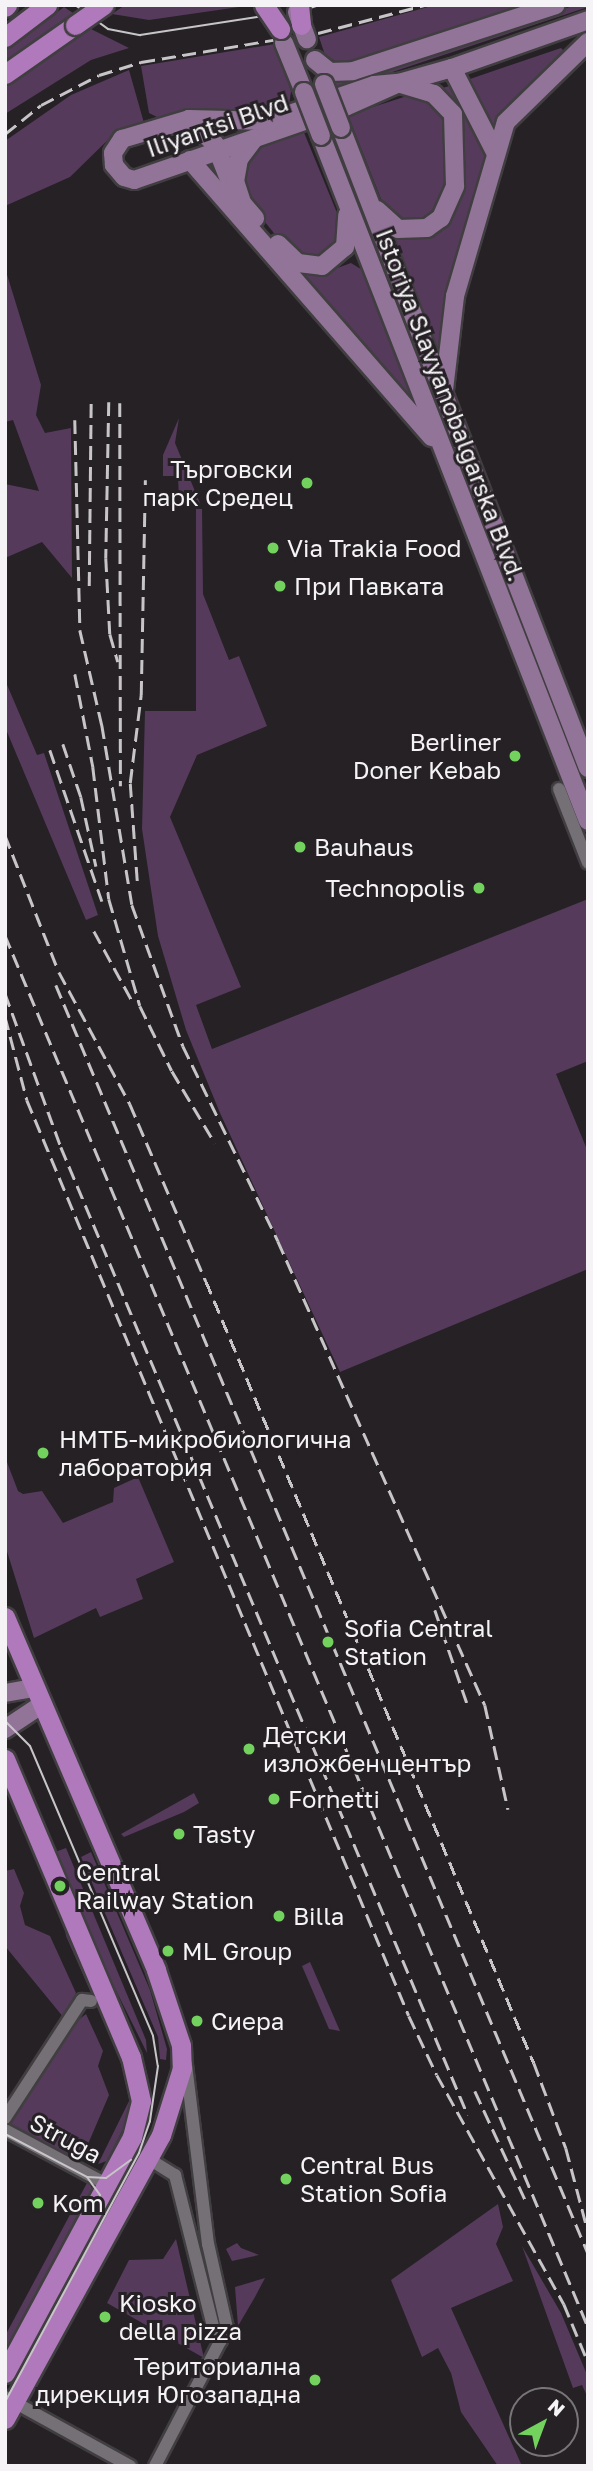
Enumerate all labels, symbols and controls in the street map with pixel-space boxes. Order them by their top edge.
street label: Iliyantsi Blvd [142,87,292,163]
street label: Istoriya Slavyanobalgarska Blvd. [370,225,532,585]
place label: Търговски парк Средец [142,455,293,511]
marker: Търговски парк Средец [299,475,315,491]
place label: Via Trakia Food [287,534,462,562]
marker: Via Trakia Food [265,540,281,556]
place label: При Павката [294,572,444,600]
marker: При Павката [272,578,288,594]
place label: Berliner Doner Kebab [353,728,501,784]
marker: Berliner Doner Kebab [507,748,523,764]
place label: Bauhaus [314,833,414,861]
marker: Bauhaus [292,839,308,855]
place label: Technopolis [325,874,465,902]
marker: Technopolis [471,880,487,896]
place label: НМТБ-микробиологична лаборатория [59,1425,351,1481]
marker: НМТБ-микробиологична лаборатория [33,1443,53,1463]
place label: Sofia Central Station [344,1614,493,1670]
marker: Sofia Central Station [318,1632,338,1652]
place label: Детски изложбен център [263,1721,471,1777]
marker: Детски изложбен център [241,1741,257,1757]
place label: Fornetti [288,1785,380,1813]
marker: Fornetti [266,1791,282,1807]
place label: Tasty [193,1820,256,1848]
marker: Tasty [171,1826,187,1842]
place label: Central Railway Station [76,1858,254,1914]
marker: Central Railway Station [50,1876,70,1896]
place label: Billa [293,1902,344,1930]
marker: Billa [271,1908,287,1924]
place label: ML Group [182,1937,292,1965]
marker: ML Group [160,1943,176,1959]
place label: Сиера [211,2007,284,2035]
marker: Сиера [189,2013,205,2029]
street label: Struga [25,2107,107,2169]
place label: Central Bus Station Sofia [300,2151,447,2207]
marker: Central Bus Station Sofia [278,2171,294,2187]
place label: Kom [52,2189,104,2217]
marker: Kom [30,2195,46,2211]
place label: Kiosko della pizza [119,2289,242,2345]
marker: Kiosko della pizza [97,2309,113,2325]
place label: Териториална дирекция Югозападна [35,2352,301,2408]
marker: Териториална дирекция Югозападна [307,2372,323,2388]
north arrow [509,2387,579,2457]
text: N [544,2394,570,2421]

